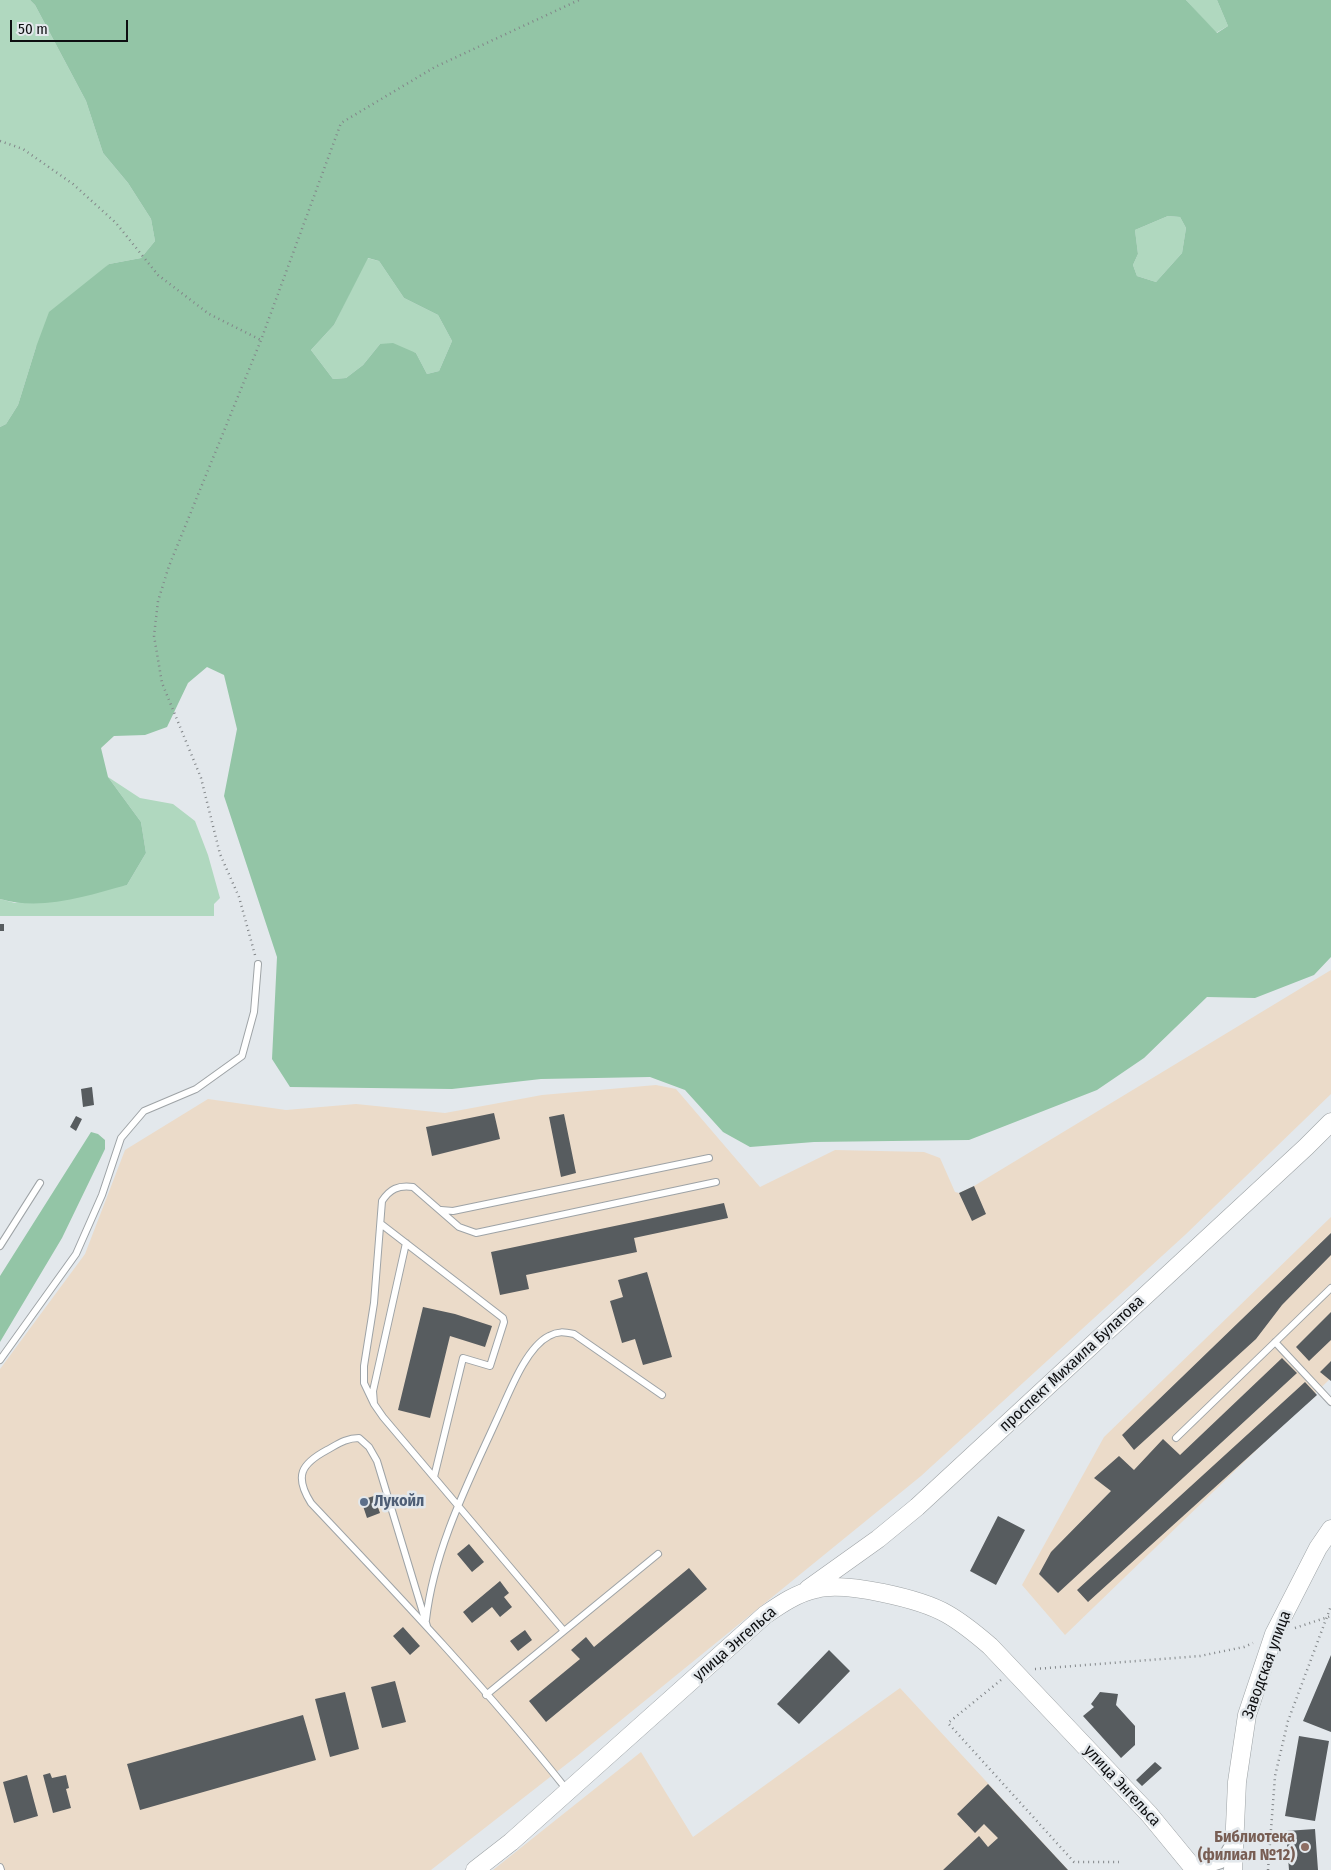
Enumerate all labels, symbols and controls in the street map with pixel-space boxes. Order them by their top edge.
scale bar [12,10,130,42]
text: 50 m [18,20,48,38]
street label: проспект Михаила Булатова [996,1292,1148,1436]
place label: Лукойл [374,1492,424,1512]
marker: Лукойл [358,1496,370,1508]
street label: улица Энгельса [690,1603,780,1685]
street label: Заводская улица [1239,1608,1295,1722]
street label: улица Энгельса [1080,1741,1164,1831]
place label: Библиотека (филиал №12) [1198,1828,1295,1866]
marker: Библиотека (филиал №12) [1299,1841,1311,1853]

